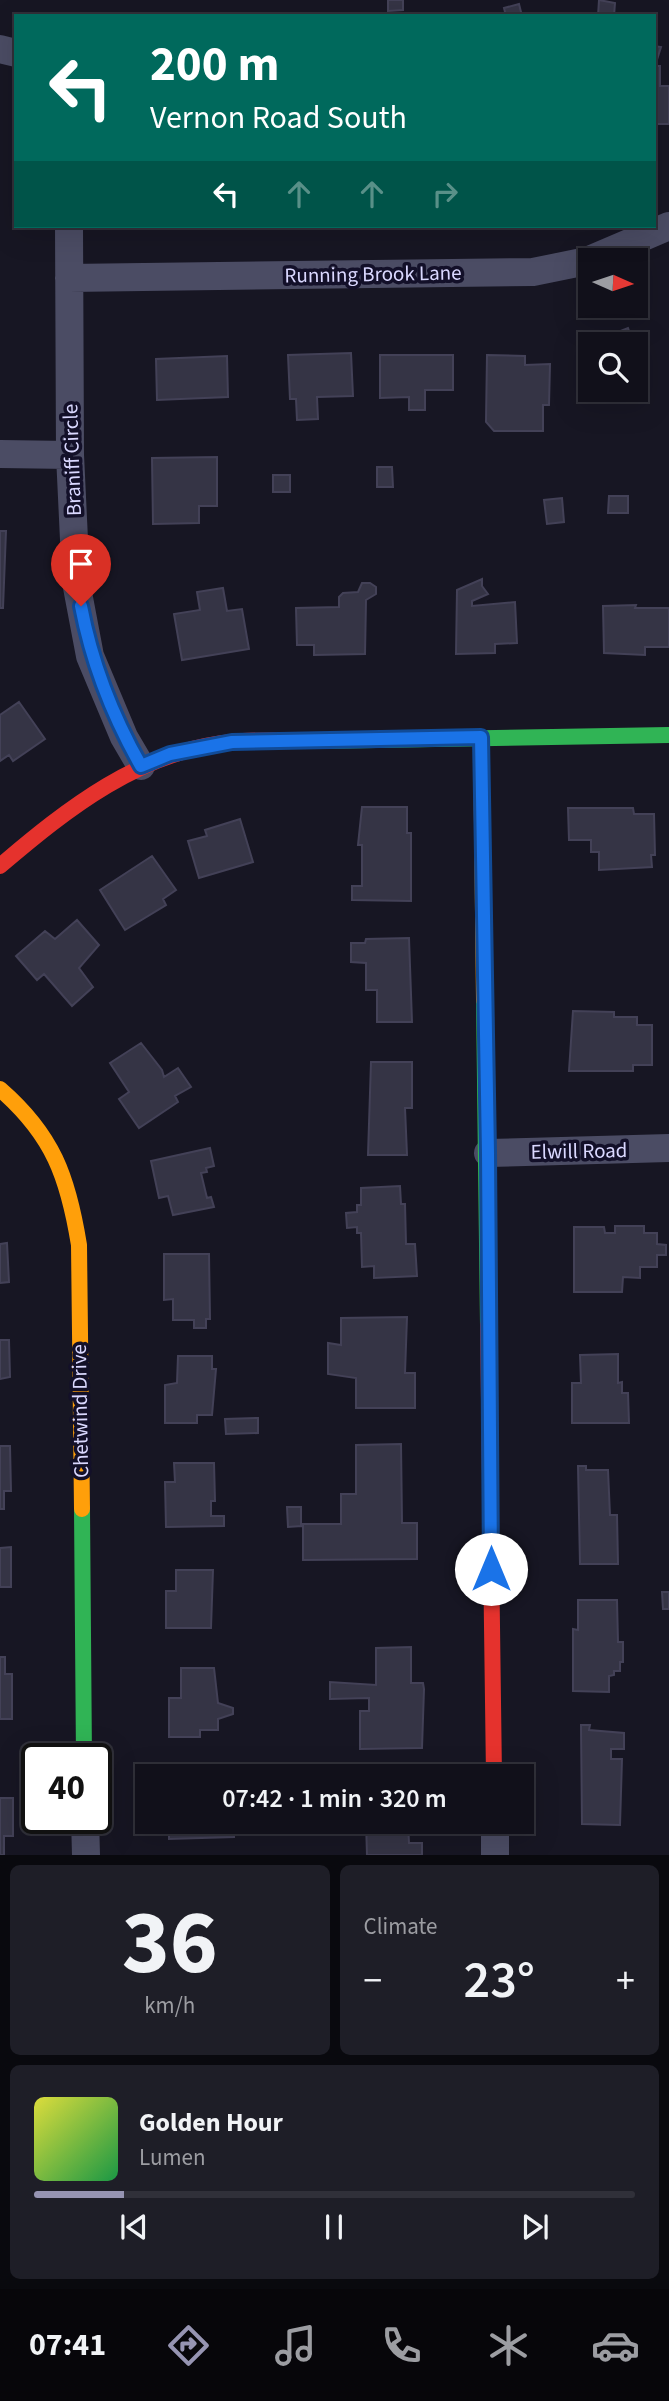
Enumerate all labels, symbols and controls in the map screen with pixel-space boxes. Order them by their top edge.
text: 200 m [150,30,279,100]
icon: left [35,42,126,133]
text: Vernon Road South [150,95,407,141]
icon: left [207,175,245,213]
icon: ahead [280,175,318,213]
icon: ahead [353,175,391,213]
icon: right [426,175,464,213]
north arrow [578,248,648,318]
map controls [578,248,648,402]
street label: Running Brook Lane [284,257,462,291]
button: search [578,332,648,402]
street label: Braniff Circle [55,403,89,517]
pin [51,534,111,606]
icon: arrive [62,545,100,583]
street label: Elwill Road [530,1135,628,1167]
street label: Chetwind Drive [64,1344,96,1478]
position arrow [454,1532,528,1606]
speed limit sign: 40 [21,1743,112,1834]
text: 07:42 · 1 min · 320 m [222,1780,447,1817]
text: 36 [122,1879,218,2008]
text: Climate [364,1910,437,1943]
text: 23° [464,1944,535,2018]
text: − [364,1954,382,2008]
text: + [616,1954,635,2008]
text: km/h [144,1989,195,2022]
text: Golden Hour [139,2104,283,2141]
text: Lumen [139,2141,206,2174]
icon: previous [115,2208,153,2246]
icon: pause [315,2208,353,2246]
icon: next [516,2208,554,2246]
icon: directions [164,2321,213,2370]
icon: music [271,2321,320,2370]
icon: phone [377,2321,426,2370]
icon: climate [484,2321,533,2370]
icon: car [591,2321,640,2370]
text: 07:41 [29,2322,106,2368]

